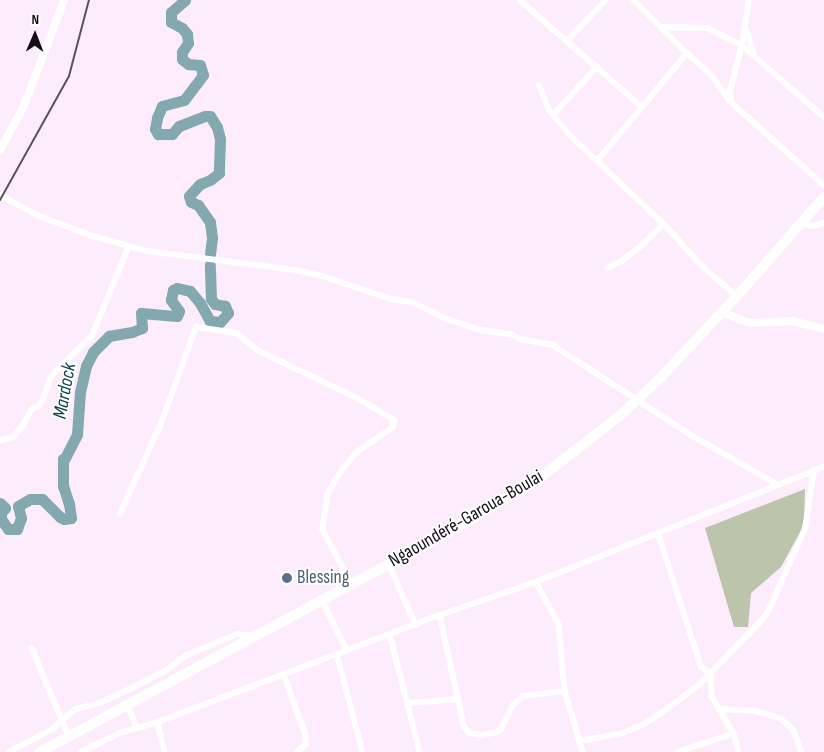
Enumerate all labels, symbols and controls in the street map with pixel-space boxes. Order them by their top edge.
north arrow [10,10,60,60]
text: N [31,11,39,28]
water label: Mardock [48,361,82,421]
street label: Ngaoundéré-Garoua-Boulai [385,466,547,572]
place label: Blessing [297,567,349,589]
marker: Blessing [281,572,293,584]

